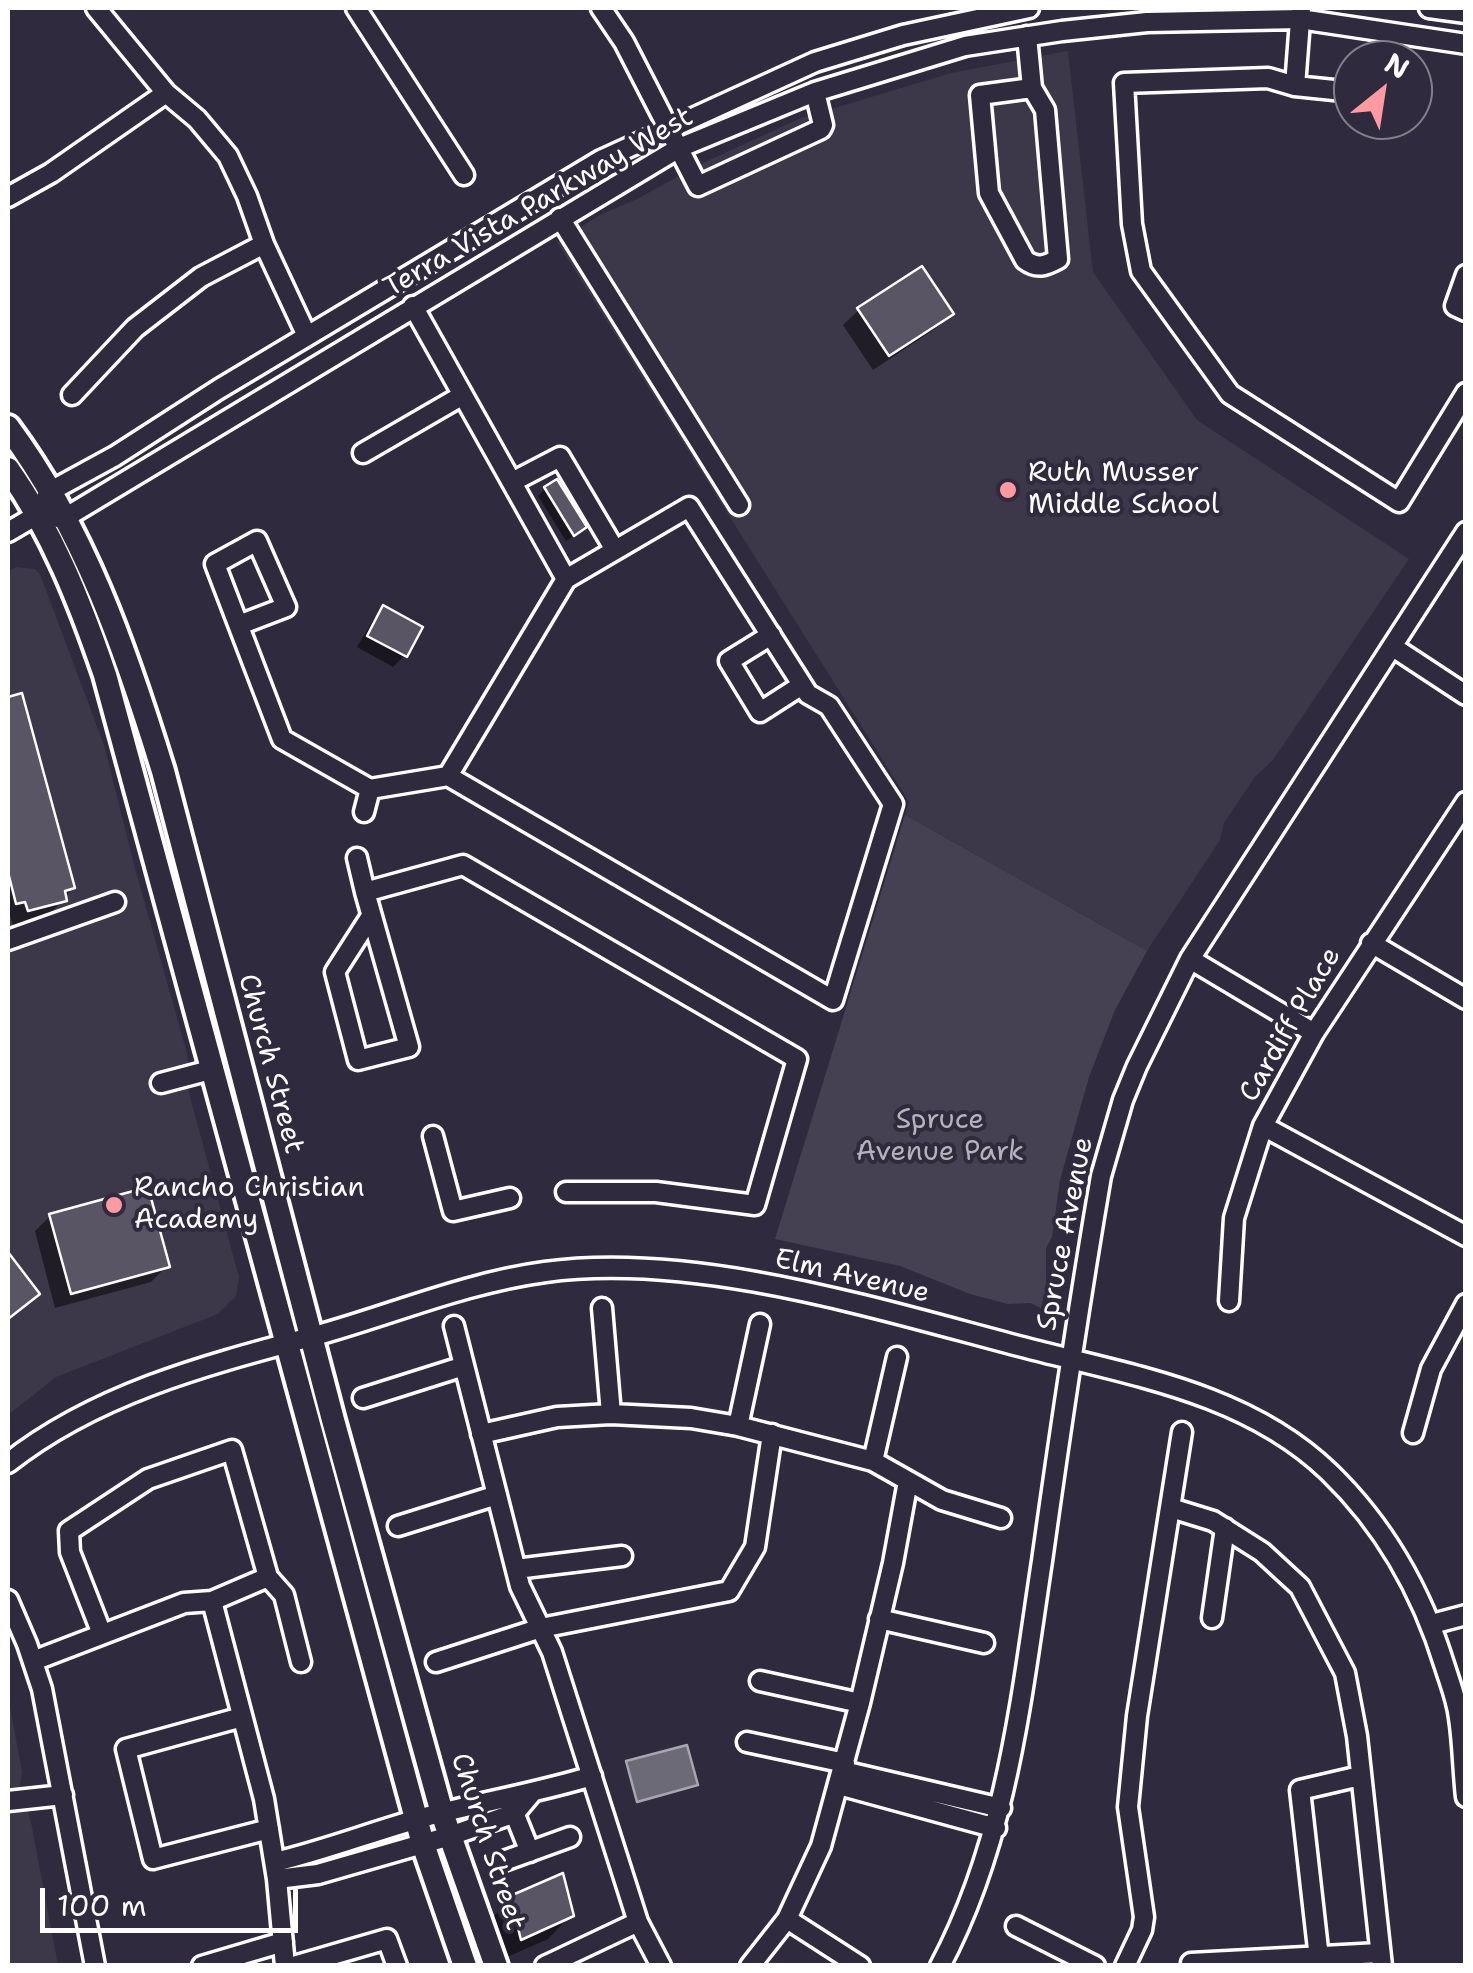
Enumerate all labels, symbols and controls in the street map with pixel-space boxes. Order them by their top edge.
north arrow [1333,40,1433,140]
text: N [1378,44,1416,88]
street label: Terra Vista Parkway West [379,101,699,305]
place label: Ruth Musser Middle School [1028,457,1219,523]
marker: Ruth Musser Middle School [997,479,1019,501]
street label: Cardiff Place [1233,942,1349,1108]
street label: Church Street [230,971,310,1157]
park label: Spruce Avenue Park [856,1104,1024,1170]
street label: Spruce Avenue [1031,1134,1101,1334]
place label: Rancho Christian Academy [134,1172,365,1238]
marker: Rancho Christian Academy [103,1194,125,1216]
street label: Elm Avenue [771,1243,933,1311]
street label: Church Street [443,1749,531,1935]
scale bar [45,1868,302,1930]
text: 100 m [57,1885,147,1926]

